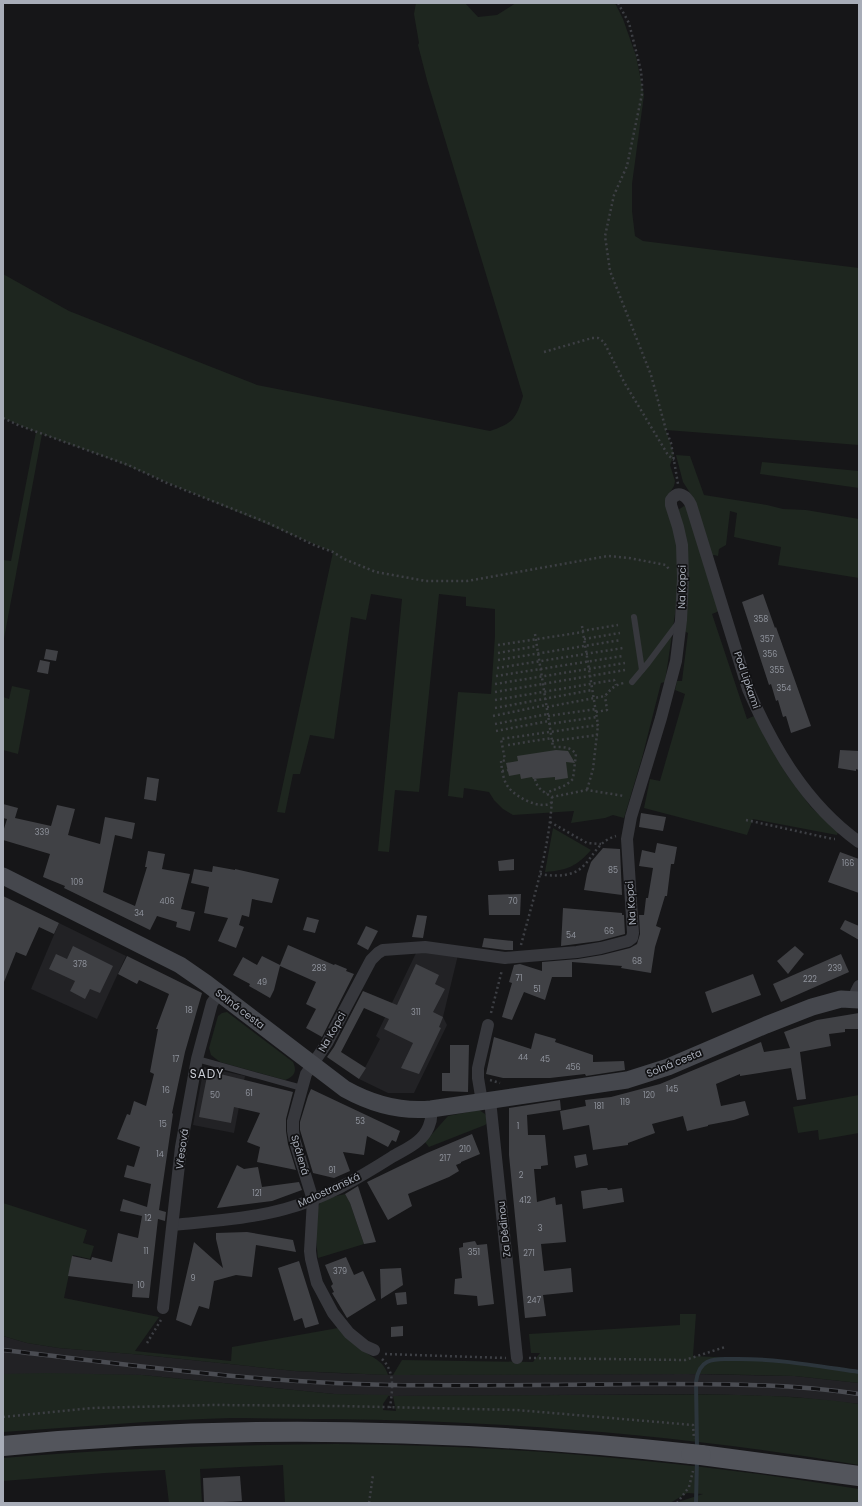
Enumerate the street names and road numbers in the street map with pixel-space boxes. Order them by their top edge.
street label: Na Kopci [674,565,690,609]
street label: Pod Lipkami [730,649,764,711]
street label: Na Kopci [622,880,640,926]
street label: Solná cesta [212,985,268,1033]
street label: Na Kopci [314,1009,350,1055]
street label: Solná cesta [644,1045,704,1081]
street label: Vřesová [172,1128,192,1170]
street label: Spálená [287,1133,313,1177]
street label: Malostranská [295,1169,363,1211]
street label: Za Dědinou [494,1200,514,1258]

